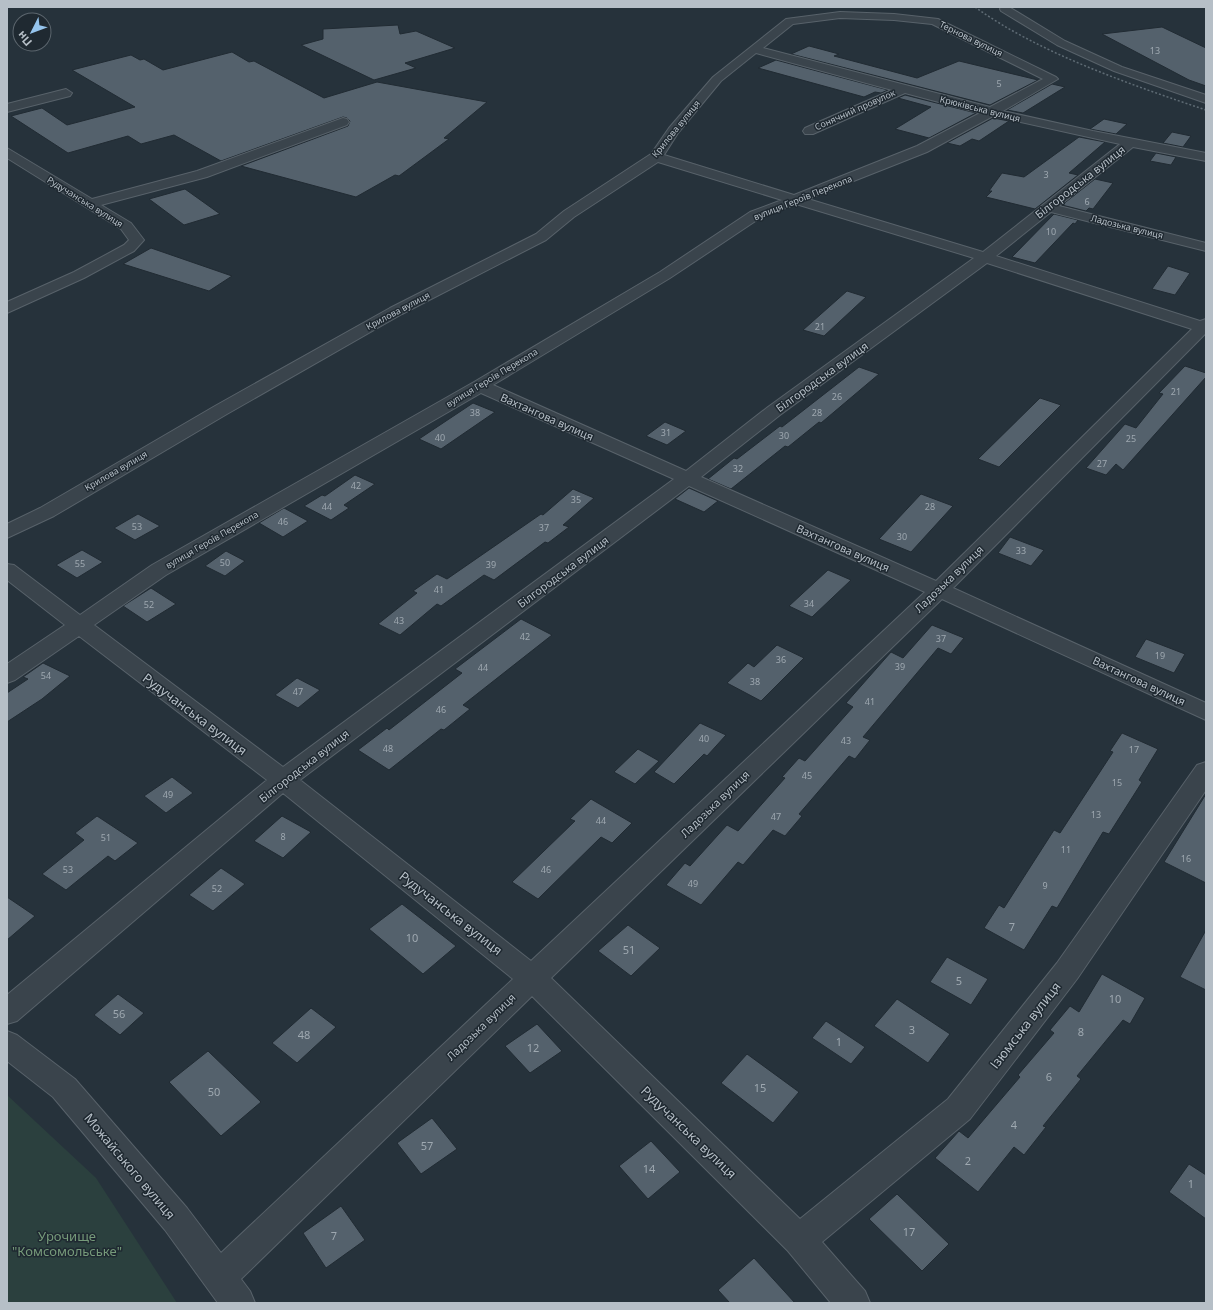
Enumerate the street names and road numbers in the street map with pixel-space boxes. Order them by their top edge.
street label: Тернова вулиця [937,18,1005,60]
street label: Сонячний провулок [812,86,897,133]
street label: Крюківська вулиця [939,92,1022,125]
street label: Крилова вулиця [648,97,703,160]
street label: Білгородська вулиця [1031,142,1128,222]
street label: вулиця Героїв Перекопа [752,172,854,223]
street label: Рудучанська вулиця [45,173,126,230]
street label: Ладозька вулиця [1090,211,1165,242]
street label: Крилова вулиця [364,288,432,333]
street label: Білгородська вулиця [773,338,871,415]
street label: вулиця Героїв Перекопа [443,345,540,410]
street label: Вахтангова вулиця [498,389,596,444]
street label: Крилова вулиця [82,447,150,494]
street label: вулиця Героїв Перекопа [163,508,261,571]
street label: Вахтангова вулиця [794,520,892,575]
street label: Білгородська вулиця [514,532,611,611]
street label: Ладозька вулиця [911,542,986,615]
street label: Вахтангова вулиця [1090,652,1188,709]
street label: Рудучанська вулиця [139,669,251,759]
street label: Білгородська вулиця [255,726,352,806]
street label: Ладозька вулиця [677,767,752,840]
street label: Рудучанська вулиця [396,867,506,959]
street label: Ізюмська вулиця [985,978,1065,1072]
street label: Ладозька вулиця [443,990,518,1063]
street label: Рудучанська вулиця [637,1082,741,1182]
street label: Можайського вулиця [80,1109,180,1223]

